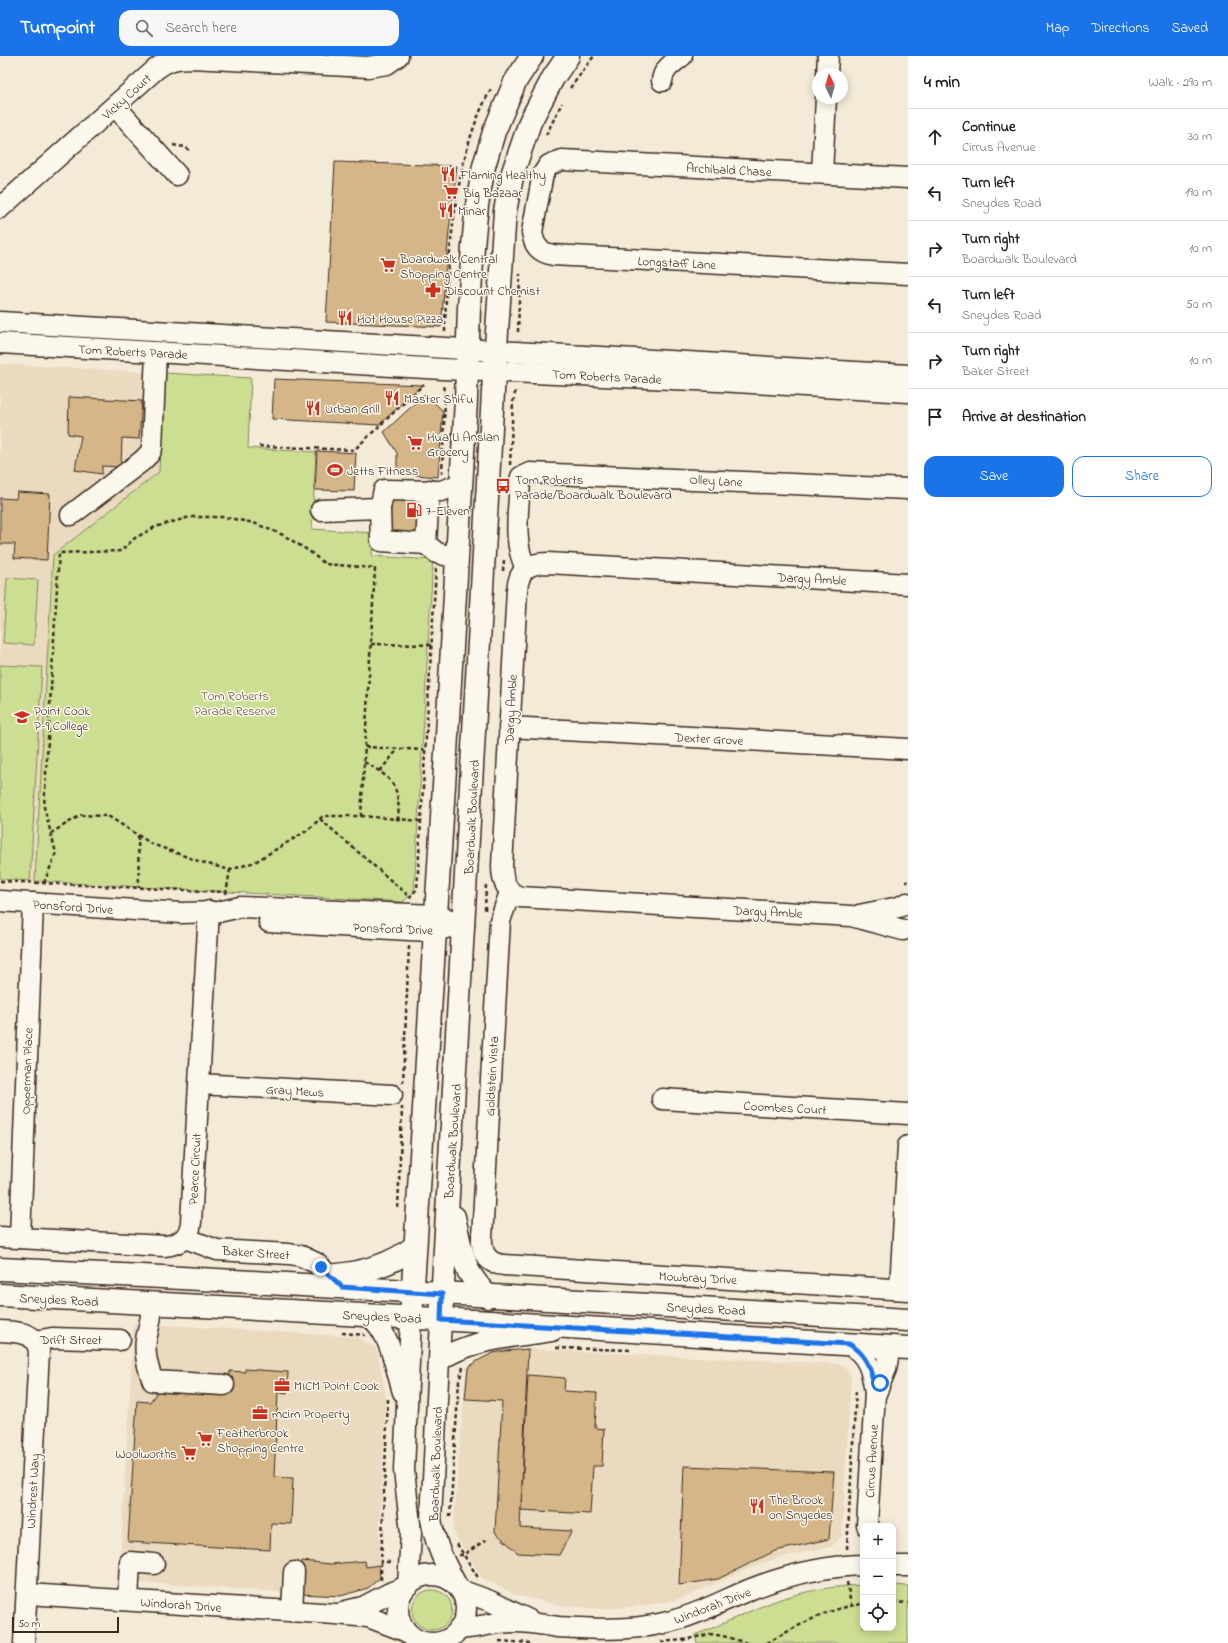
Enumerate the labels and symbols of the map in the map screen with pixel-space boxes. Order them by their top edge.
north arrow [812,68,848,104]
street label: Vicky Court [97,69,157,126]
street label: Archibald Chase [686,159,772,182]
restaurant icon: Flaming Healthy [439,165,457,183]
place label: Flaming Healthy [459,166,546,186]
supermarket icon: Big Bazaar [442,183,460,201]
place label: Big Bazaar [462,184,523,204]
restaurant icon: Minar [437,201,455,219]
place label: Minar [458,202,487,221]
place label: Boardwalk Central Shopping Centre [399,250,498,285]
street label: Longstaff Lane [637,252,717,276]
supermarket icon: Boardwalk Central Shopping Centre [379,256,397,274]
pharmacy icon: Discount Chemist [424,281,442,299]
place label: Discount Chemist [444,282,541,301]
restaurant icon: Hot House Pizza [336,309,354,327]
place label: Hot House Pizza [357,310,443,329]
street label: Tom Roberts Parade [78,340,188,365]
street label: Tom Roberts Parade [552,365,662,390]
restaurant icon: Master Shifu [383,389,401,407]
place label: Master Shifu [404,390,473,409]
restaurant icon: Urban Grill [304,399,322,417]
place label: Urban Grill [325,400,380,419]
place label: Hua Li Ansian Grocery [427,428,499,463]
supermarket icon: Hua Li Ansian Grocery [406,434,424,452]
sports icon: Jetts Fitness [326,461,344,479]
place label: Jetts Fitness [347,462,419,481]
place label: Tom Roberts Parade/Boardwalk Boulevard [515,471,673,505]
street label: Olley Lane [689,471,743,493]
bus stop icon: Tom Roberts Parade/Boardwalk Boulevard [494,477,512,495]
fuel station icon: 7-Eleven [405,501,423,519]
place label: 7-Eleven [426,502,470,521]
street label: Dargy Amble [776,568,847,592]
street label: Dargy Amble [500,674,524,745]
park label: Tom Roberts Parade Reserve [194,687,276,721]
place label: Point Cook P-9 College [34,702,90,737]
school or university icon: Point Cook P-9 College [13,708,31,726]
street label: Dexter Grove [673,728,744,751]
street label: Boardwalk Boulevard [460,759,485,876]
street label: Ponsford Drive [32,895,114,920]
street label: Dargy Amble [732,901,803,925]
street label: Ponsford Drive [352,919,434,940]
street label: Opperman Place [16,1027,39,1115]
street label: Goldstein Vista [481,1036,504,1116]
street label: Gray Mews [265,1080,325,1104]
street label: Boardwalk Boulevard [440,1082,467,1200]
street label: Coombes Court [743,1097,827,1120]
street label: Pearce Circuit [184,1132,207,1205]
street label: Baker Street [221,1242,291,1265]
route end [312,1258,330,1276]
street label: Mowbray Drive [658,1267,738,1291]
street label: Sneydes Road [19,1289,100,1313]
street label: Sneydes Road [666,1298,747,1322]
street label: Sneydes Road [342,1306,423,1330]
street label: Drift Street [39,1331,103,1350]
route start [871,1374,889,1392]
office icon: MICM Point Cook [273,1376,291,1394]
place label: MICM Point Cook [294,1377,379,1396]
office icon: mcim Property [251,1404,269,1422]
place label: mcim Property [272,1405,350,1425]
street label: Boardwalk Boulevard [425,1406,448,1523]
place label: Featherbrook Shopping Centre [216,1424,304,1459]
street label: Cirrus Avenue [861,1424,884,1498]
supermarket icon: Featherbrook Shopping Centre [196,1430,214,1448]
supermarket icon: Woolworths [180,1444,198,1462]
place label: Woolworths [115,1445,177,1464]
street label: Windrest Way [22,1453,46,1529]
place label: The Brook on Snyedes [769,1491,833,1526]
restaurant icon: The Brook on Snyedes [748,1497,766,1515]
street label: Windorah Drive [671,1583,754,1630]
street label: Windorah Drive [140,1593,222,1618]
scale bar [12,1615,119,1634]

